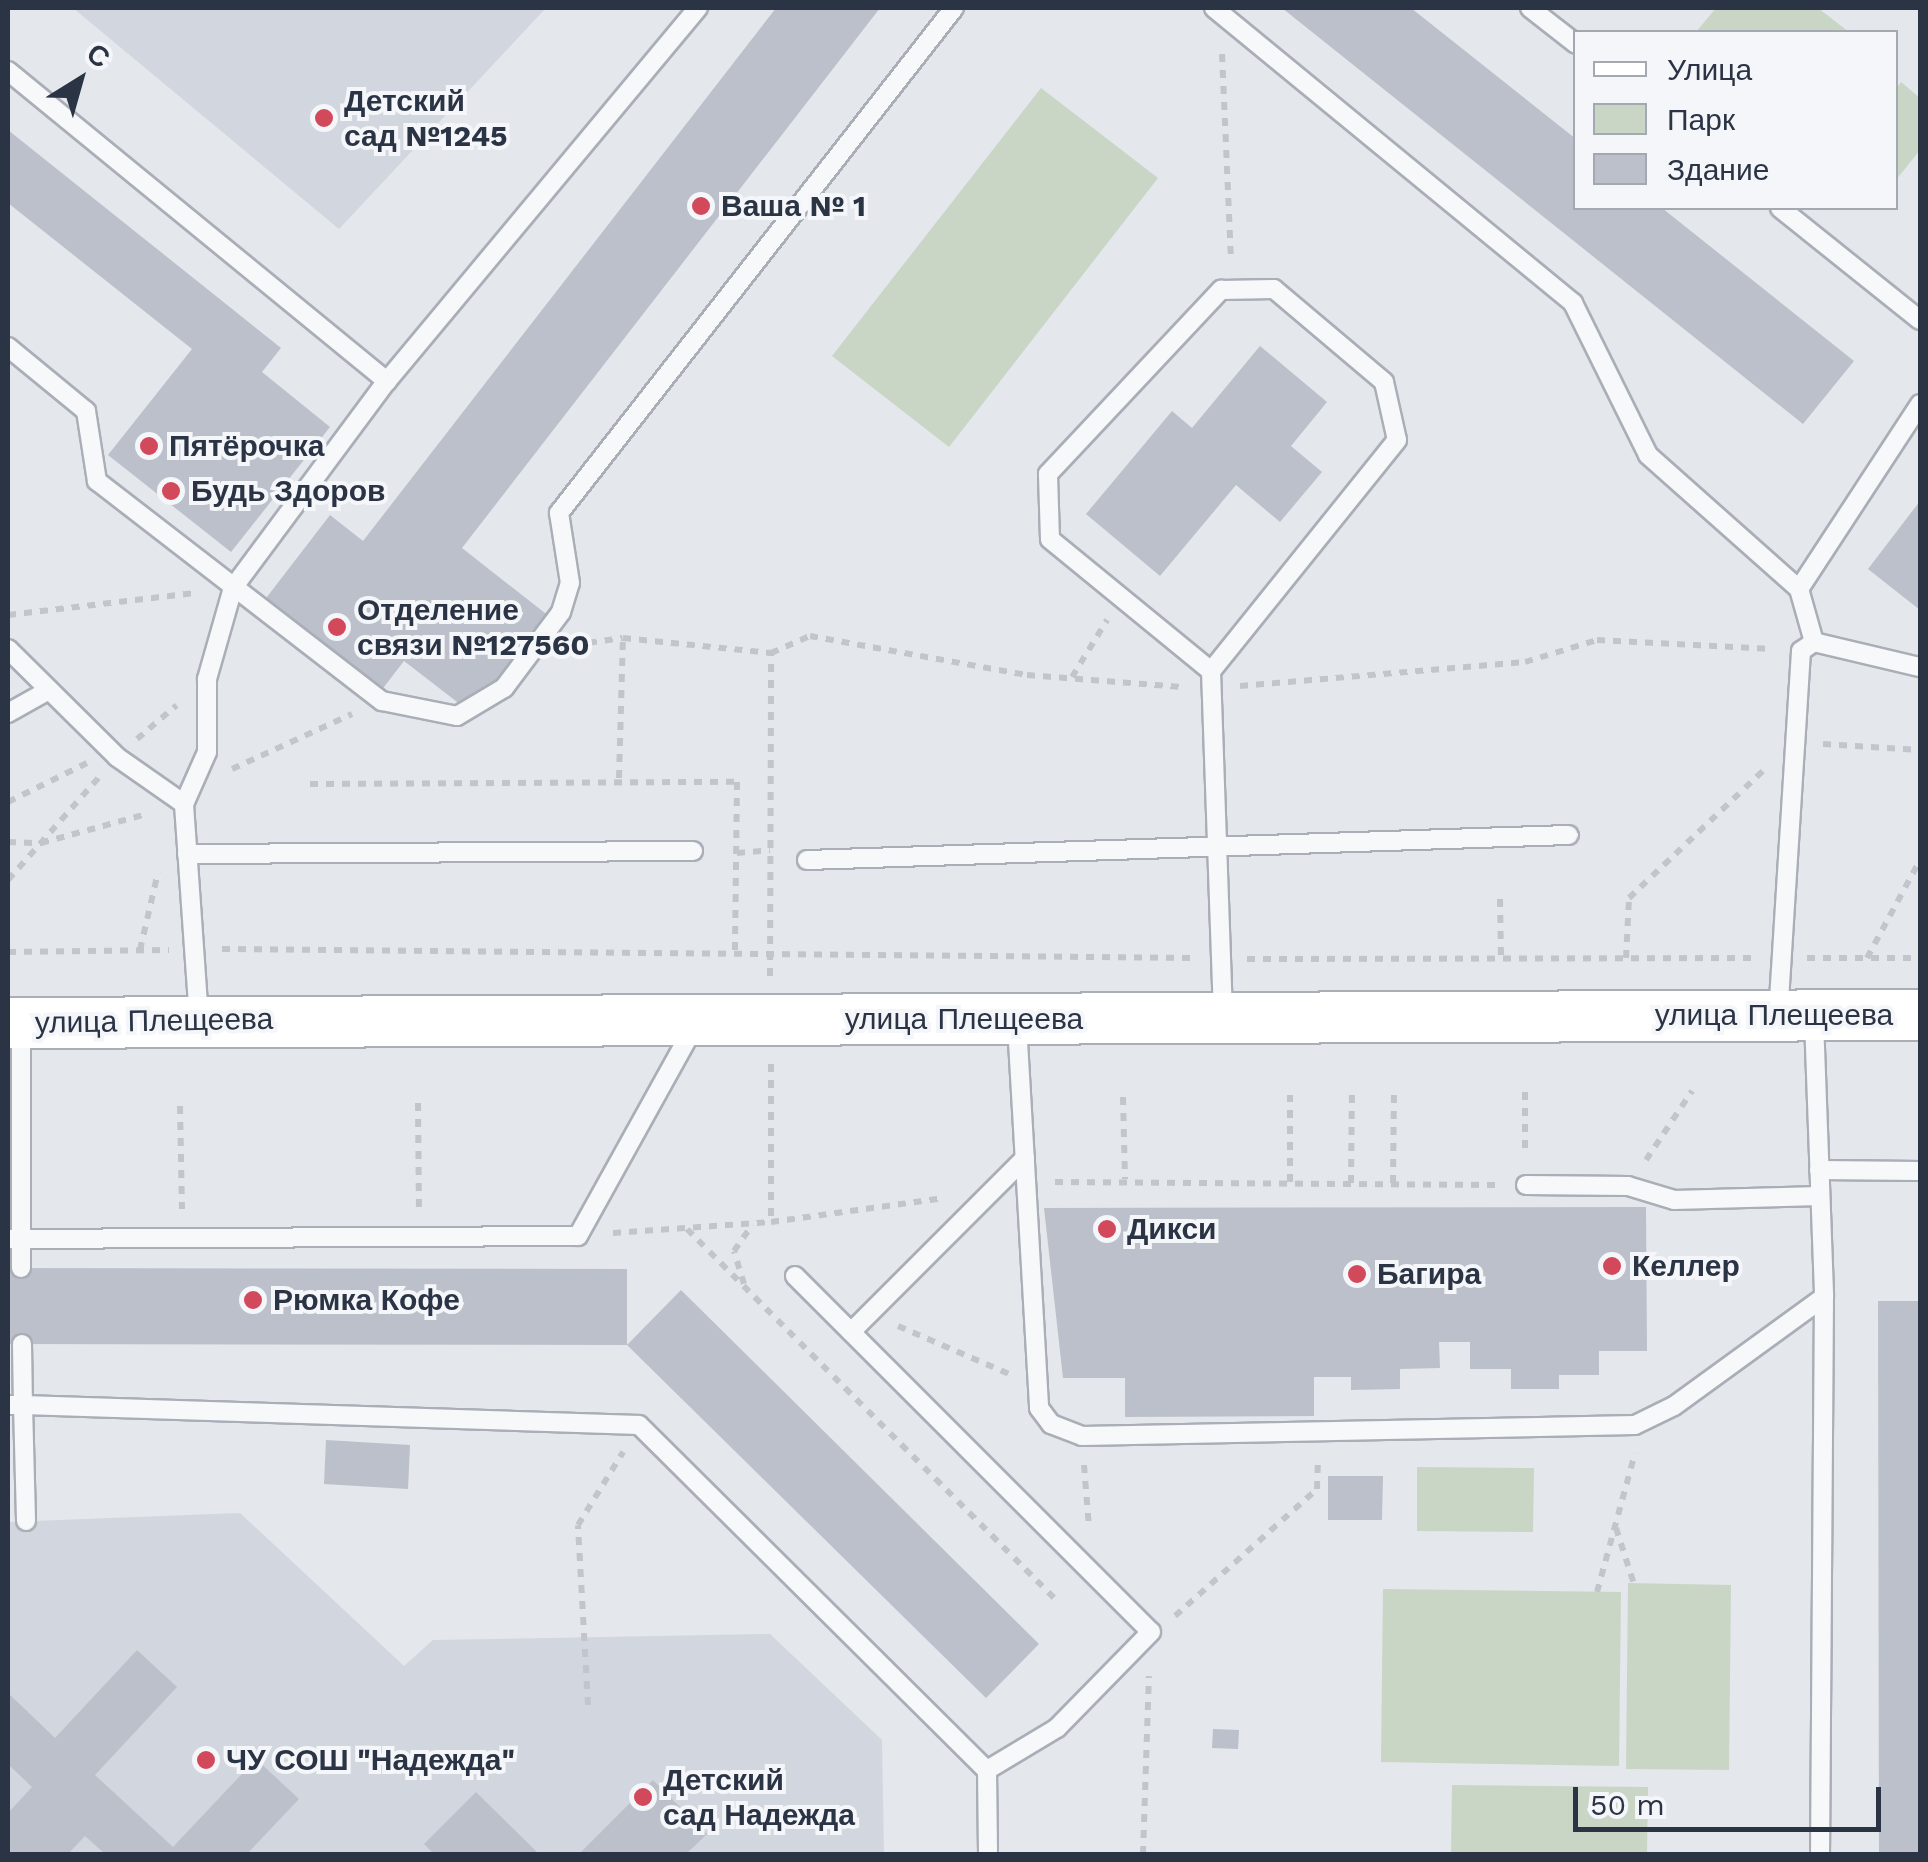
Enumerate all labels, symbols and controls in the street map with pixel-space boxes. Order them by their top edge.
north arrow [30,30,130,130]
legend [1573,30,1898,210]
text: С [80,36,116,75]
text: Улица [1667,52,1752,87]
place label: Детский сад №1245 [344,83,508,154]
text: Парк [1667,102,1735,137]
marker: Детский сад №1245 [313,107,335,129]
text: Здание [1667,152,1769,187]
place label: Ваша № 1 [721,188,866,224]
marker: Ваша № 1 [690,195,712,217]
place label: Пятёрочка [169,428,324,464]
marker: Пятёрочка [138,435,160,457]
place label: Будь Здоров [191,473,385,509]
marker: Будь Здоров [160,480,182,502]
place label: Отделение связи №127560 [357,592,590,662]
marker: Отделение связи №127560 [326,616,348,638]
street label: улица Плещеева [1655,997,1893,1033]
street label: улица Плещеева [34,1001,274,1041]
street label: улица Плещеева [845,1001,1083,1037]
place label: Дикси [1127,1211,1217,1247]
marker: Дикси [1096,1218,1118,1240]
place label: Келлер [1632,1248,1740,1284]
marker: Келлер [1601,1255,1623,1277]
place label: Багира [1377,1256,1481,1292]
marker: Багира [1346,1263,1368,1285]
place label: Рюмка Кофе [273,1282,460,1318]
marker: Рюмка Кофе [242,1289,264,1311]
place label: ЧУ СОШ "Надежда" [226,1742,515,1778]
marker: ЧУ СОШ "Надежда" [195,1749,217,1771]
place label: Детский сад Надежда [663,1762,855,1832]
scale bar [1578,1767,1886,1829]
marker: Детский сад Надежда [632,1786,654,1808]
text: 50 m [1590,1787,1665,1822]

